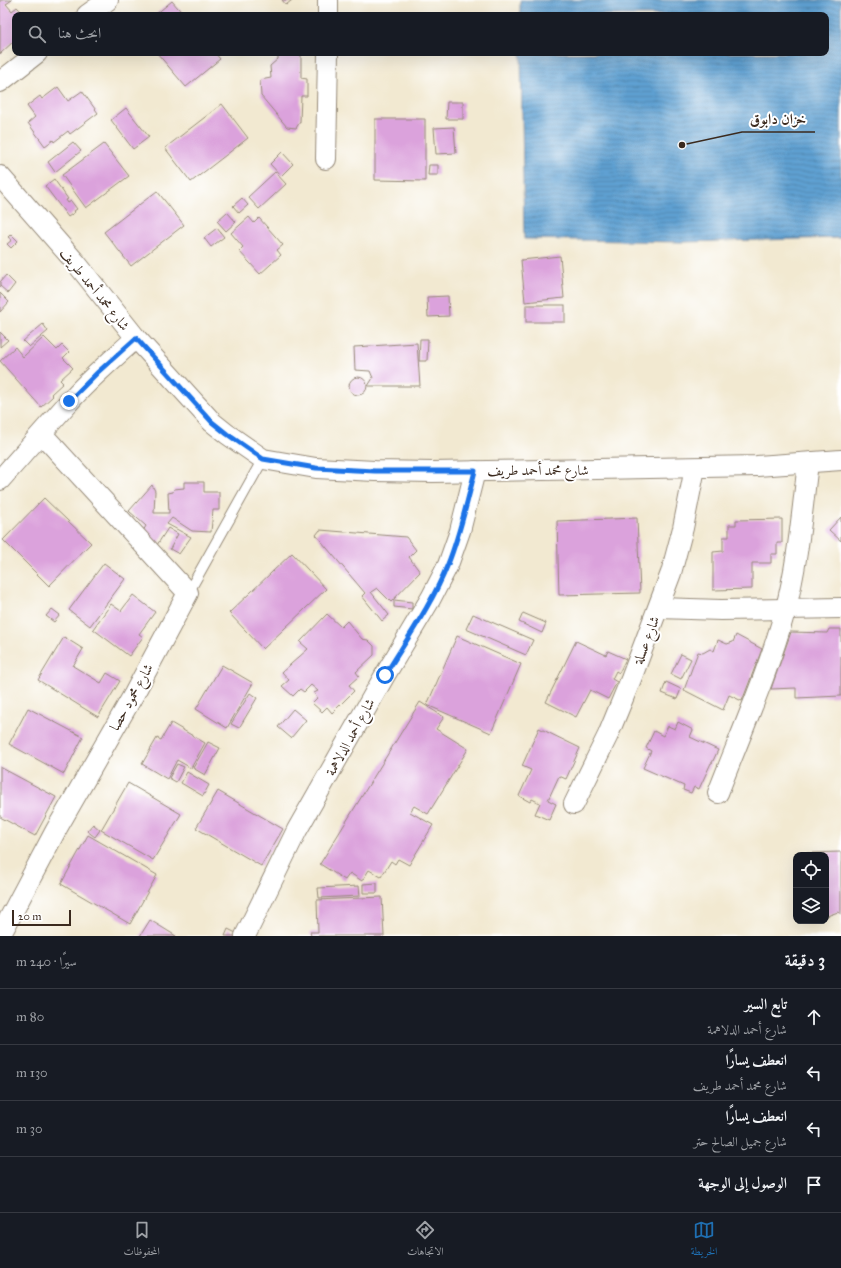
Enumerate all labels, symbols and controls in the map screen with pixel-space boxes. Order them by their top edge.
search box [12,12,829,56]
icon: search [26,23,48,45]
text: ابحث هنا [58,24,101,42]
callout: خزان دابوق [742,105,815,132]
text: خزان دابوق [750,110,807,128]
street label: شارع محمد أحمد طريف [54,243,135,336]
route end [60,392,78,410]
street label: شارع محمد أحمد طريف [487,460,589,482]
street label: شارع عسلة [629,614,666,669]
street label: شارع محمود حصا [106,661,159,735]
route start [376,666,394,684]
street label: شارع أحمد الدلاهمة [320,695,381,780]
map controls [793,852,829,924]
button: locate [793,852,829,888]
button: layers [793,888,829,924]
scale bar [12,908,71,927]
text: 20 m [18,910,41,923]
text: 3 دقيقة [785,950,825,971]
text: سيرًا · 240 m [16,954,77,970]
text: تابع السير [745,995,787,1013]
icon: ahead [803,1006,825,1028]
text: 80 m [16,1009,44,1025]
text: شارع أحمد الدلاهمة [707,1022,787,1038]
text: انعطف يسارًا [725,1051,787,1069]
icon: left [803,1062,825,1084]
text: 130 m [16,1065,48,1081]
text: شارع محمد أحمد طريف [693,1078,787,1094]
text: انعطف يسارًا [725,1107,787,1125]
icon: left [803,1118,825,1140]
text: 30 m [16,1121,43,1137]
text: شارع جميل الصالح حتر [693,1134,787,1150]
text: الوصول إلى الوجهة [698,1174,787,1192]
icon: arrive [803,1174,825,1196]
tab: المحفوظات [124,1219,160,1262]
tab: الاتجاهات [407,1219,444,1262]
tab: الخريطة [691,1219,717,1262]

